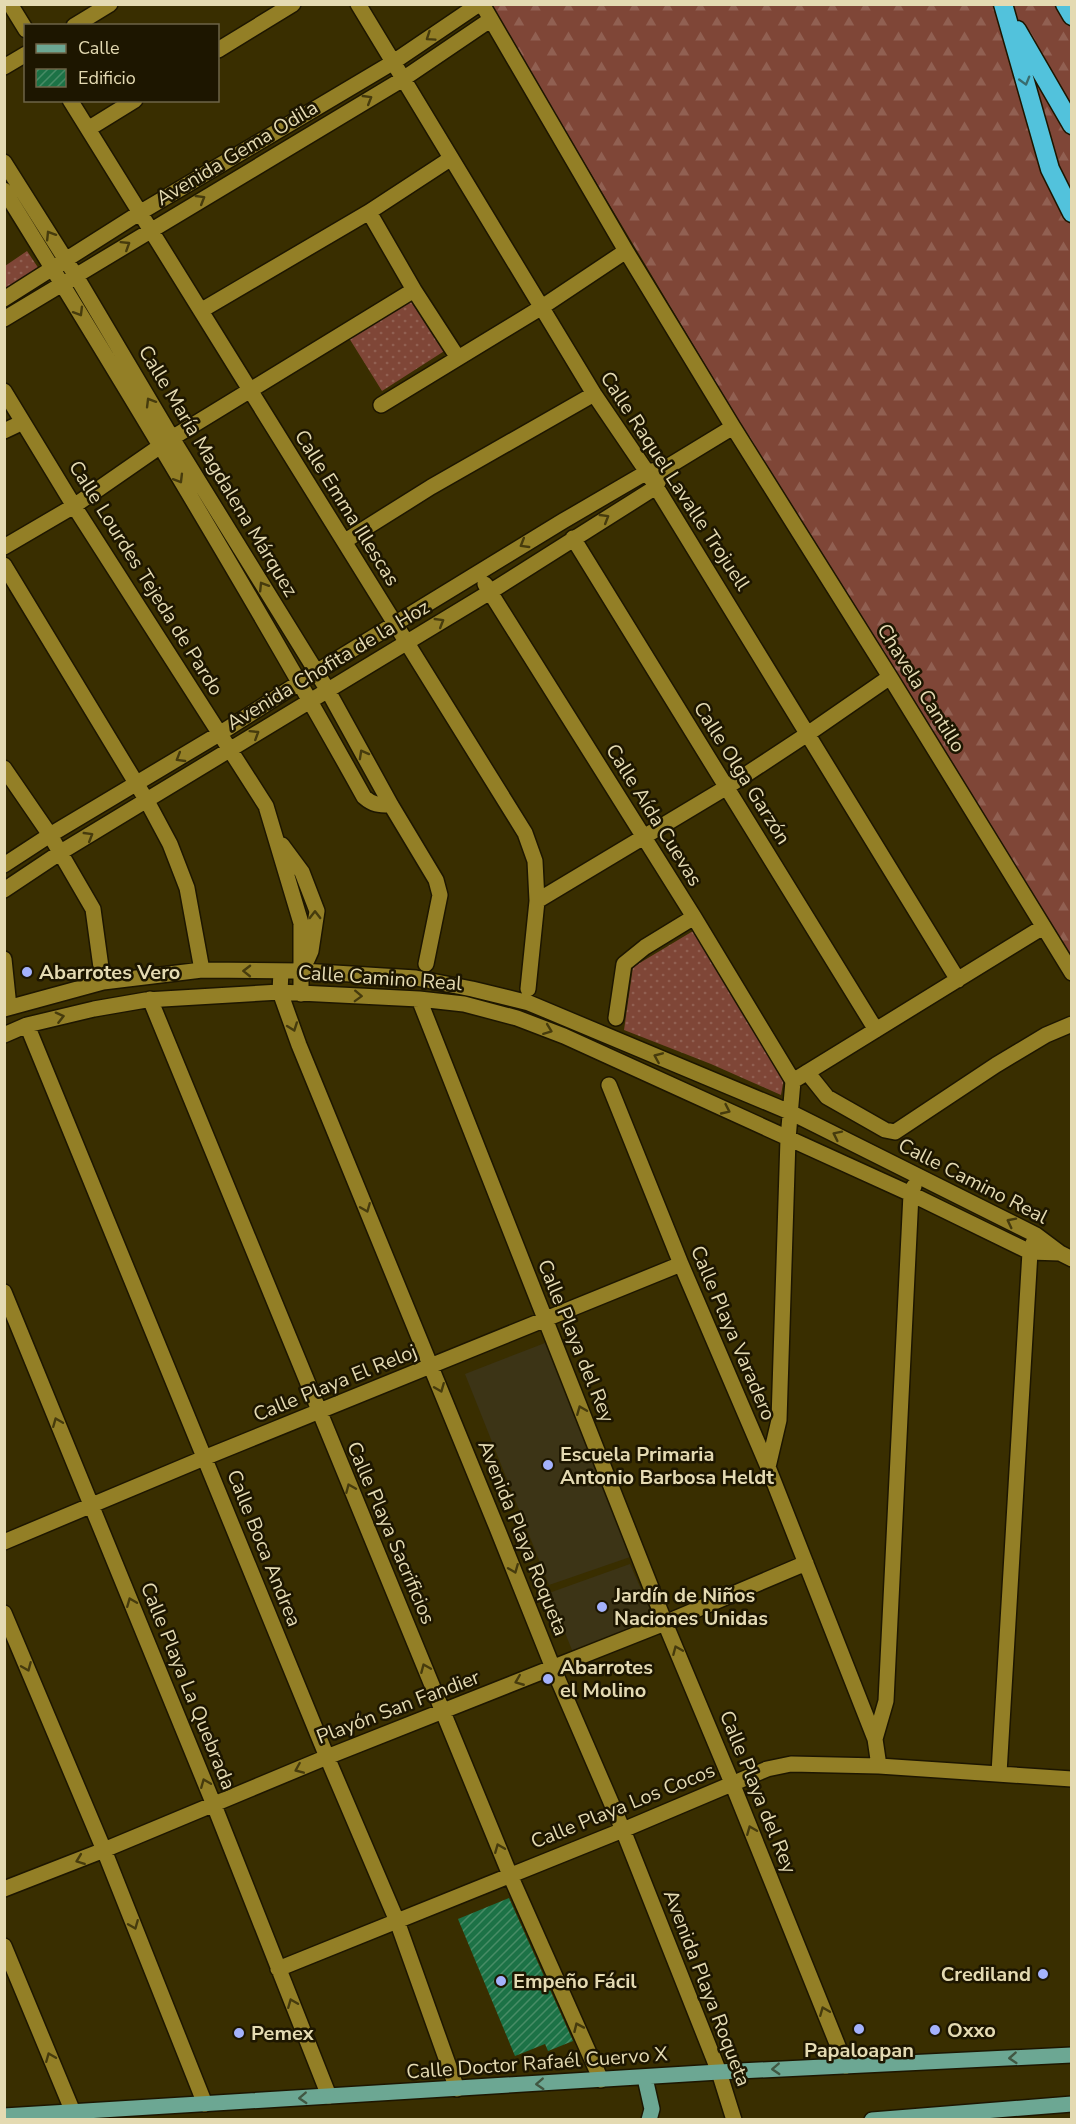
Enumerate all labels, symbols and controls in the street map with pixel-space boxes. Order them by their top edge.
legend [24,24,219,102]
one-way arrow [426,30,437,41]
text: Calle [78,36,120,60]
text: Edificio [78,66,136,90]
one-way arrow [1018,75,1030,86]
street label: Avenida Gema Odila [151,94,323,212]
one-way arrow [362,95,372,107]
one-way arrow [195,195,205,207]
one-way arrow [46,231,57,242]
one-way arrow [120,240,130,252]
one-way arrow [72,306,84,316]
street label: Calle María Magdalena Márquez [132,340,304,602]
street label: Calle Raquel Lavalle Trojuell [594,366,756,596]
one-way arrow [146,398,158,408]
street label: Calle Emma Illescas [288,425,406,591]
street label: Calle Lourdes Tejeda de Pardo [62,455,230,701]
one-way arrow [172,473,183,483]
one-way arrow [599,514,609,526]
one-way arrow [520,536,530,548]
one-way arrow [258,582,270,592]
street label: Avenida Chofita de la Hoz [221,594,435,736]
one-way arrow [434,617,444,629]
street label: Chavela Cantillo [871,618,971,758]
street label: Calle Olga Garzón [687,696,797,850]
one-way arrow [249,729,259,741]
street label: Calle Aída Cuevas [599,739,709,891]
one-way arrow [359,749,370,760]
one-way arrow [176,750,186,762]
one-way arrow [83,831,93,843]
one-way arrow [309,910,321,919]
place label: Abarrotes Vero [39,959,180,986]
street label: Calle Camino Real [297,959,463,997]
one-way arrow [242,964,251,977]
marker: Abarrotes Vero [20,965,34,979]
one-way arrow [353,990,362,1003]
one-way arrow [55,1011,65,1024]
one-way arrow [285,1021,298,1032]
one-way arrow [543,1022,553,1035]
one-way arrow [653,1052,664,1064]
one-way arrow [720,1102,731,1114]
one-way arrow [832,1131,843,1142]
street label: Calle Camino Real [894,1132,1053,1230]
one-way arrow [359,1202,371,1213]
one-way arrow [1007,1218,1018,1229]
street label: Calle Playa Varadero [684,1241,782,1425]
street label: Calle Playa del Rey [531,1256,621,1427]
street label: Calle Playa El Reloj [249,1338,421,1428]
one-way arrow [433,1382,445,1393]
one-way arrow [576,1406,588,1417]
one-way arrow [52,1417,64,1428]
street label: Avenida Playa Roqueta [471,1436,575,1640]
street label: Calle Playa Sacrificios [340,1438,442,1628]
place label: Escuela Primaria Antonio Barbosa Heldt [560,1441,774,1491]
marker: Escuela Primaria Antonio Barbosa Heldt [541,1458,555,1472]
street label: Calle Boca Andrea [220,1466,308,1630]
one-way arrow [345,1483,357,1494]
one-way arrow [506,1563,519,1574]
street label: Calle Playa La Quebrada [134,1578,242,1794]
place label: Jardín de Niños Naciones Unidas [613,1582,768,1632]
one-way arrow [126,1598,138,1609]
marker: Jardín de Niños Naciones Unidas [595,1600,609,1614]
one-way arrow [672,1645,684,1656]
place label: Abarrotes el Molino [560,1654,653,1704]
one-way arrow [20,1661,32,1672]
street label: Playón San Fandier [312,1663,484,1751]
one-way arrow [420,1663,432,1674]
marker: Abarrotes el Molino [541,1672,555,1686]
one-way arrow [514,1674,525,1686]
street label: Calle Playa del Rey [713,1707,803,1878]
street label: Calle Playa Los Cocos [527,1757,719,1855]
one-way arrow [294,1762,305,1774]
one-way arrow [200,1778,212,1789]
one-way arrow [746,1825,758,1836]
one-way arrow [494,1844,506,1855]
one-way arrow [75,1853,86,1865]
street label: Avenida Playa Roqueta [657,1886,757,2090]
one-way arrow [127,1919,139,1930]
place label: Crediland [941,1961,1031,1988]
marker: Crediland [1036,1967,1050,1981]
place label: Empeño Fácil [513,1968,637,1995]
marker: Empeño Fácil [494,1974,508,1988]
one-way arrow [287,1998,299,2009]
one-way arrow [819,2007,831,2018]
place label: Oxxo [947,2017,996,2044]
place label: Pemex [251,2020,315,2047]
one-way arrow [573,2022,585,2033]
marker: Papaloapan [852,2022,866,2036]
marker: Oxxo [928,2023,942,2037]
marker: Pemex [232,2026,246,2040]
place label: Papaloapan [804,2037,914,2064]
street label: Calle Doctor Rafaél Cuervo X [405,2040,669,2086]
one-way arrow [1009,2052,1018,2065]
one-way arrow [45,2053,57,2064]
one-way arrow [772,2062,781,2075]
one-way arrow [535,2077,544,2090]
one-way arrow [299,2091,308,2104]

